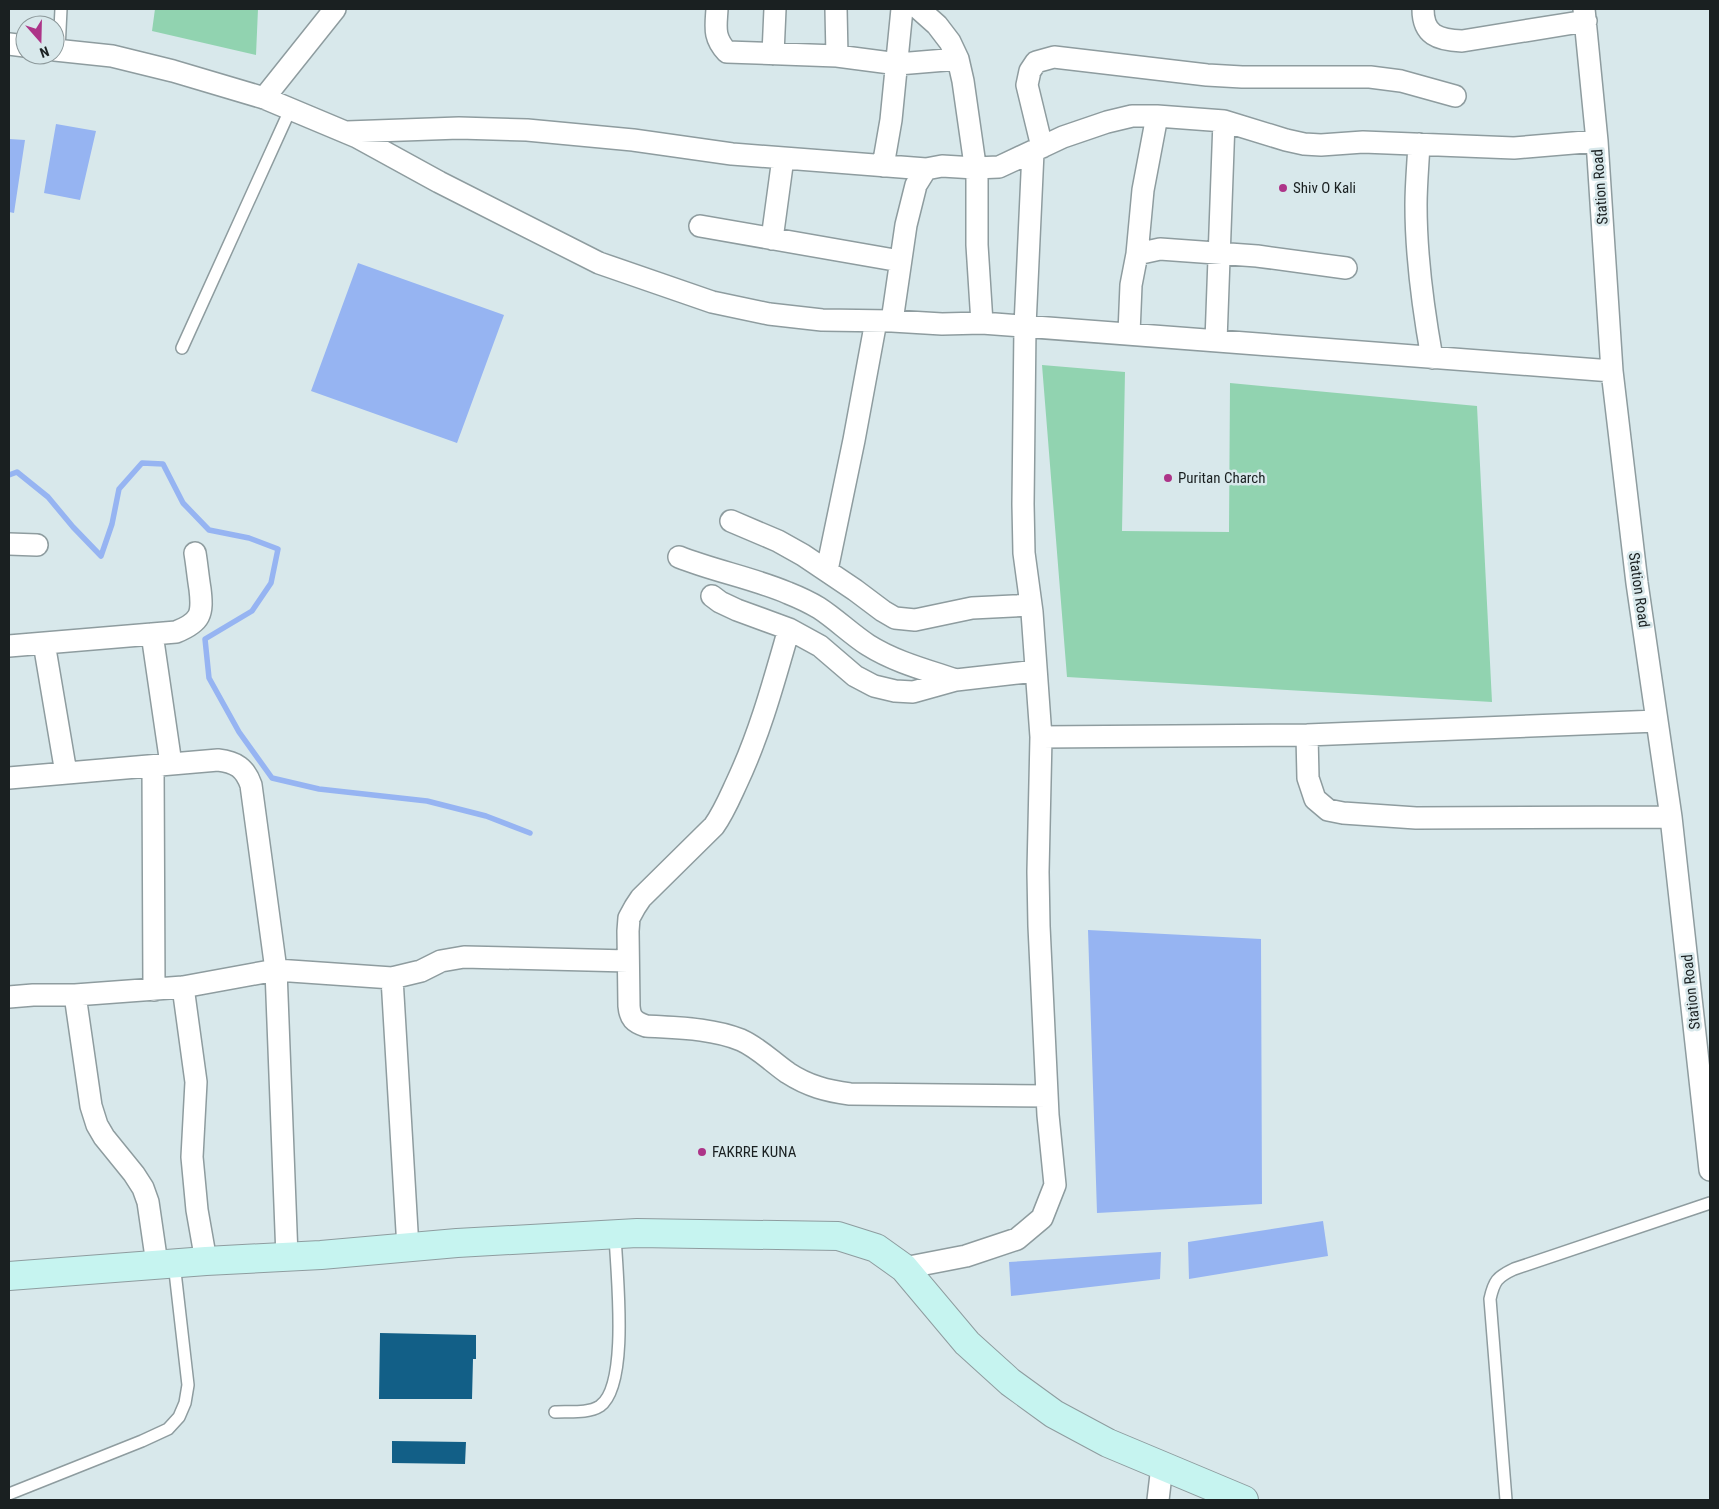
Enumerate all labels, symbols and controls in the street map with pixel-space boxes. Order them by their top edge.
north arrow [15,15,65,65]
text: N [38,43,51,61]
street label: Station Road [1588,149,1612,225]
place label: Shiv O Kali [1293,179,1356,197]
marker: Shiv O Kali [1277,182,1289,194]
place label: Puritan Charch [1178,469,1265,487]
marker: Puritan Charch [1162,472,1174,484]
street label: Station Road [1625,551,1653,629]
street label: Station Road [1678,953,1704,1031]
place label: FAKRRE KUNA [712,1143,797,1161]
marker: FAKRRE KUNA [696,1146,708,1158]

